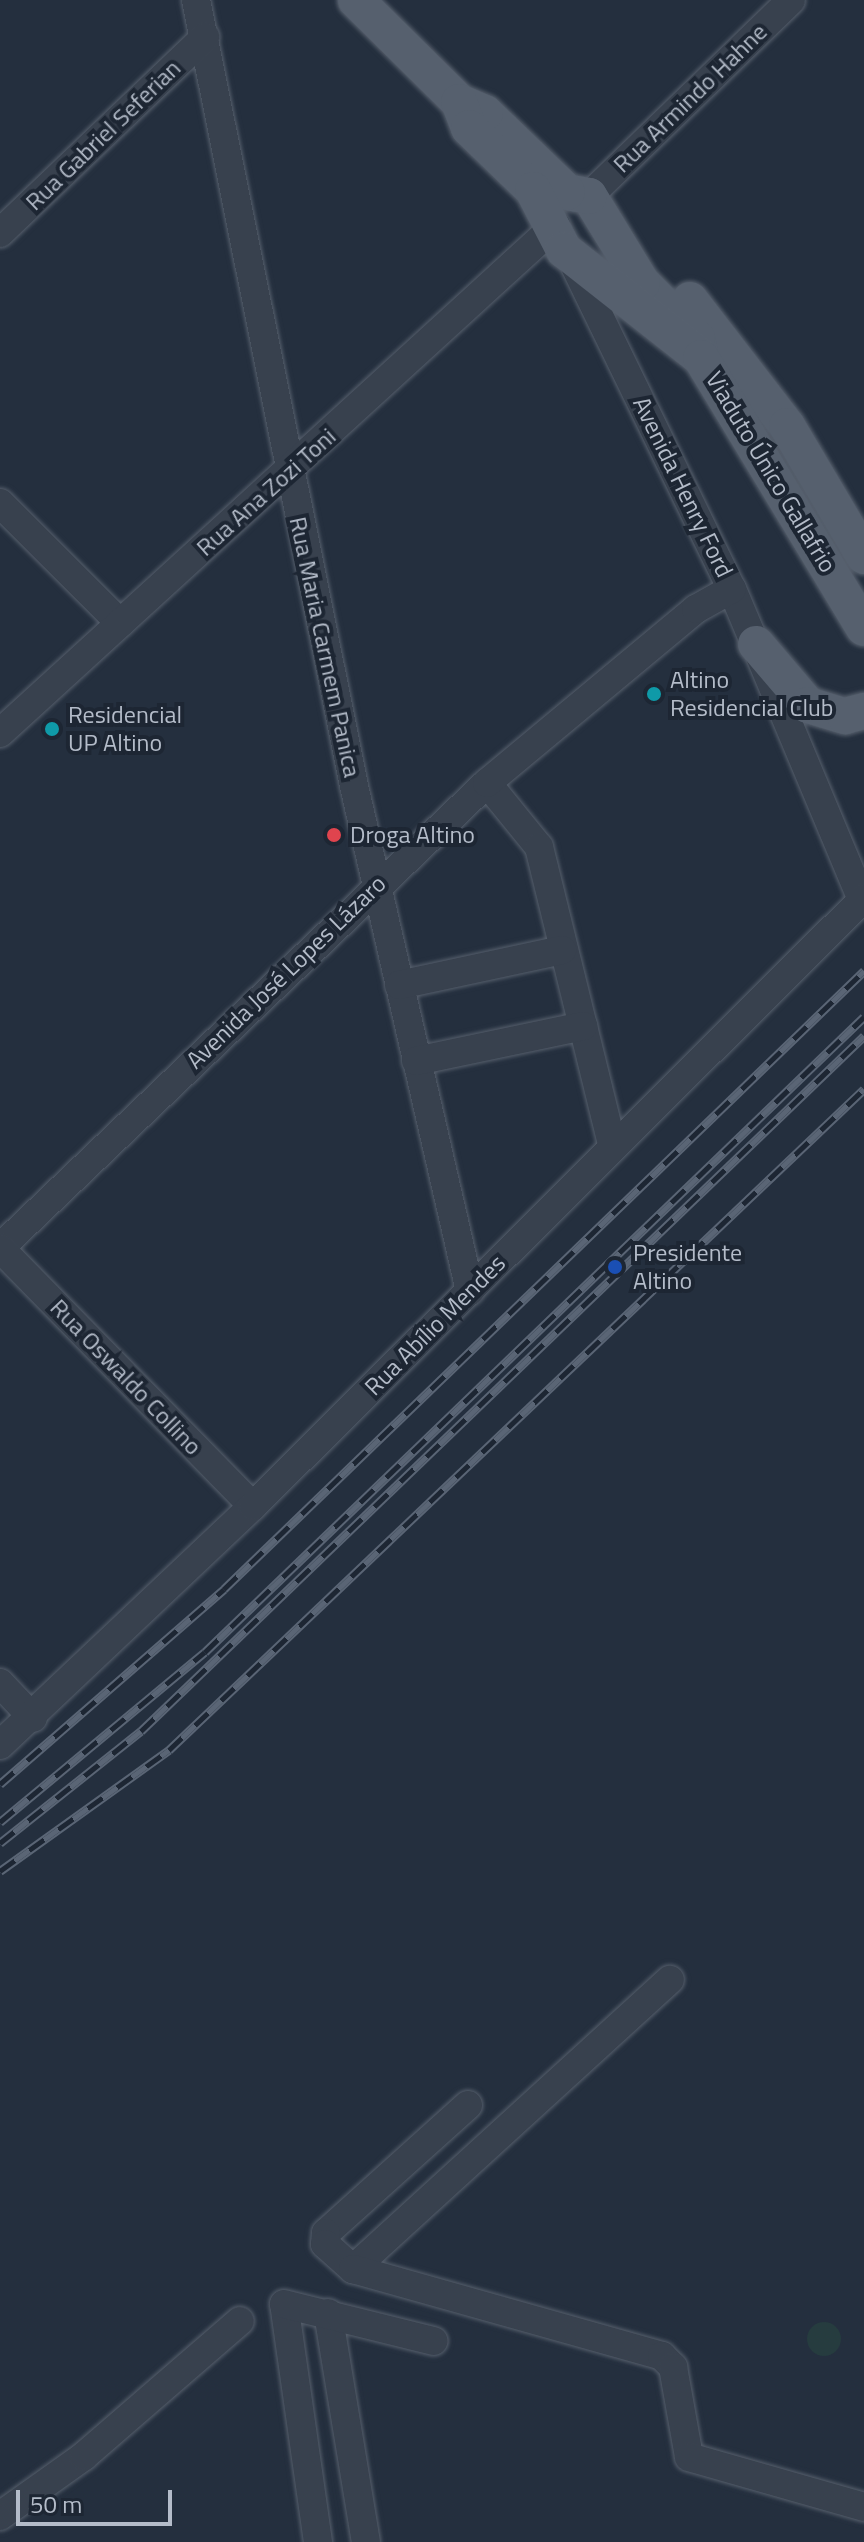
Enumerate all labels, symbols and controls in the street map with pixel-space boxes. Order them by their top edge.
street label: Rua Armindo Hahne [607,17,773,179]
street label: Rua Gabriel Seferian [20,54,186,216]
street label: Viaduto Único Gallafrio [700,366,842,578]
street label: Avenida Henry Ford [627,392,739,582]
street label: Rua Ana Zozi Toni [191,422,341,562]
street label: Rua Maria Carmem Panica [283,514,367,780]
place label: Altino Residencial Club [670,666,833,722]
marker: Altino Residencial Club [645,685,663,703]
place label: Residencial UP Altino [68,701,182,757]
marker: Residencial UP Altino [43,720,61,738]
place label: Droga Altino [350,821,475,849]
marker: Droga Altino [325,826,343,844]
street label: Avenida José Lopes Lázaro [180,869,392,1075]
place label: Presidente Altino [633,1239,742,1295]
street label: Rua Abílio Mendes [359,1249,511,1401]
marker: Presidente Altino [604,1256,626,1278]
street label: Rua Oswaldo Collino [44,1293,208,1461]
scale bar [20,2474,176,2524]
text: 50 m [30,2486,82,2522]

